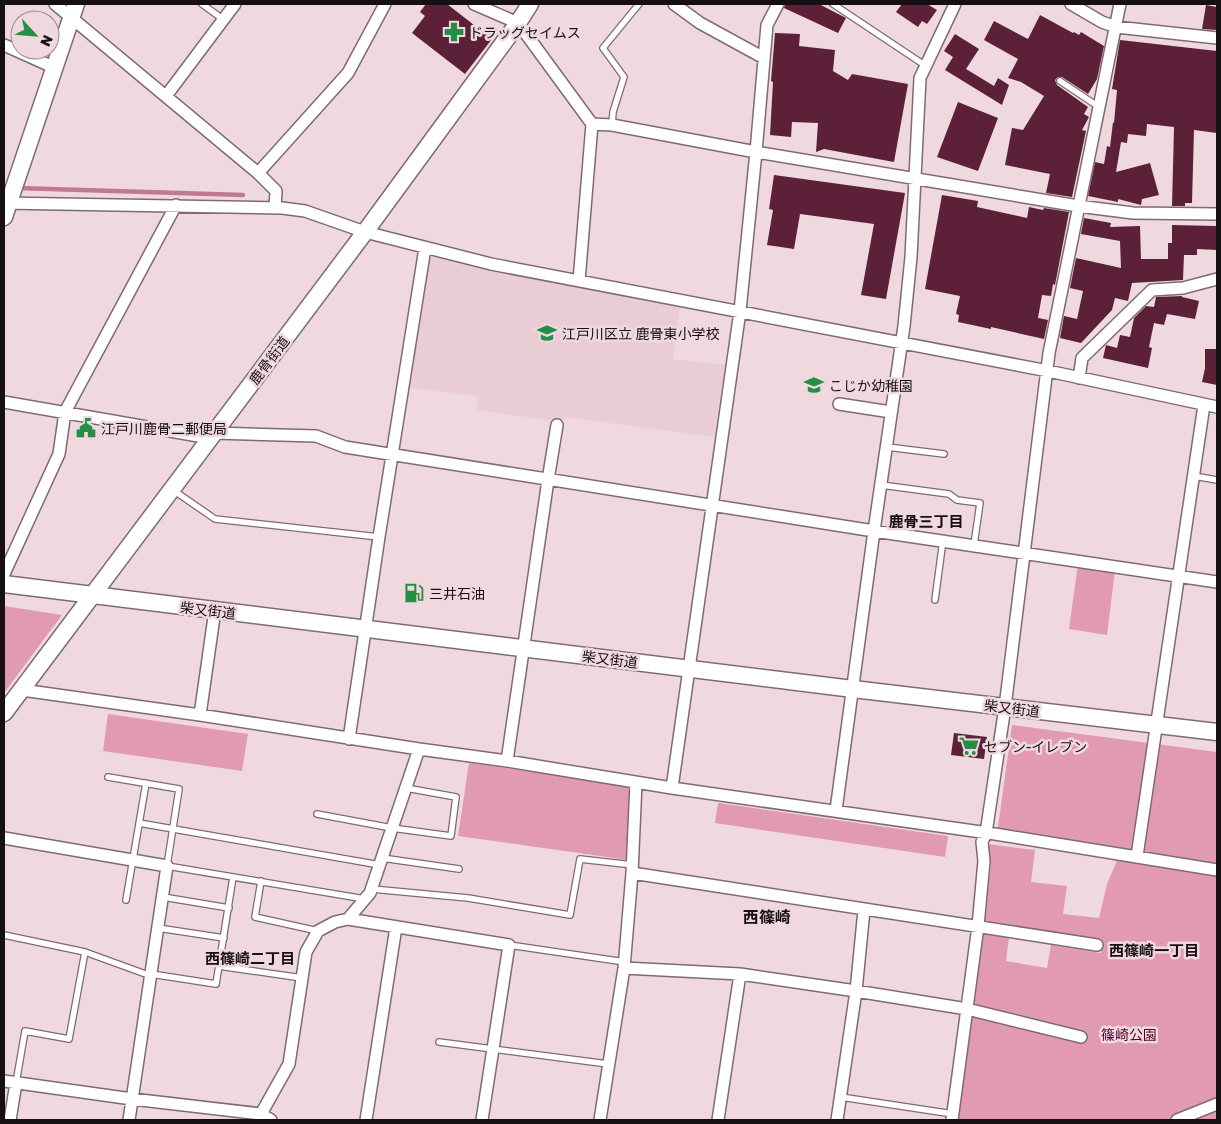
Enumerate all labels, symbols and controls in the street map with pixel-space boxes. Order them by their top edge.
north arrow [10,10,60,60]
pharmacy icon: ドラッグセイムス [443,21,465,43]
place label: ドラッグセイムス [469,24,581,41]
text: N [37,32,57,49]
school or university icon: 江戸川区立 鹿骨東小学校 [536,322,558,344]
place label: 江戸川区立 鹿骨東小学校 [562,325,720,342]
street label: 鹿骨街道 [245,333,293,387]
school or university icon: こじか幼稚園 [803,374,825,396]
place label: こじか幼稚園 [829,377,913,394]
public building icon: 江戸川鹿骨二郵便局 [75,417,97,439]
place label: 江戸川鹿骨二郵便局 [101,420,227,437]
district label: 鹿骨三丁目 [888,512,964,530]
fuel station icon: 三井石油 [403,582,425,604]
place label: 三井石油 [429,585,485,602]
street label: 柴又街道 [179,598,237,622]
street label: 柴又街道 [581,647,639,671]
street label: 柴又街道 [983,696,1041,720]
supermarket icon: セブン-イレブン [958,735,980,757]
place label: セブン-イレブン [984,738,1087,755]
district label: 西篠崎 [743,907,791,927]
district label: 西篠崎一丁目 [1109,941,1199,959]
district label: 西篠崎二丁目 [205,949,295,967]
park label: 篠崎公園 [1101,1026,1157,1043]

